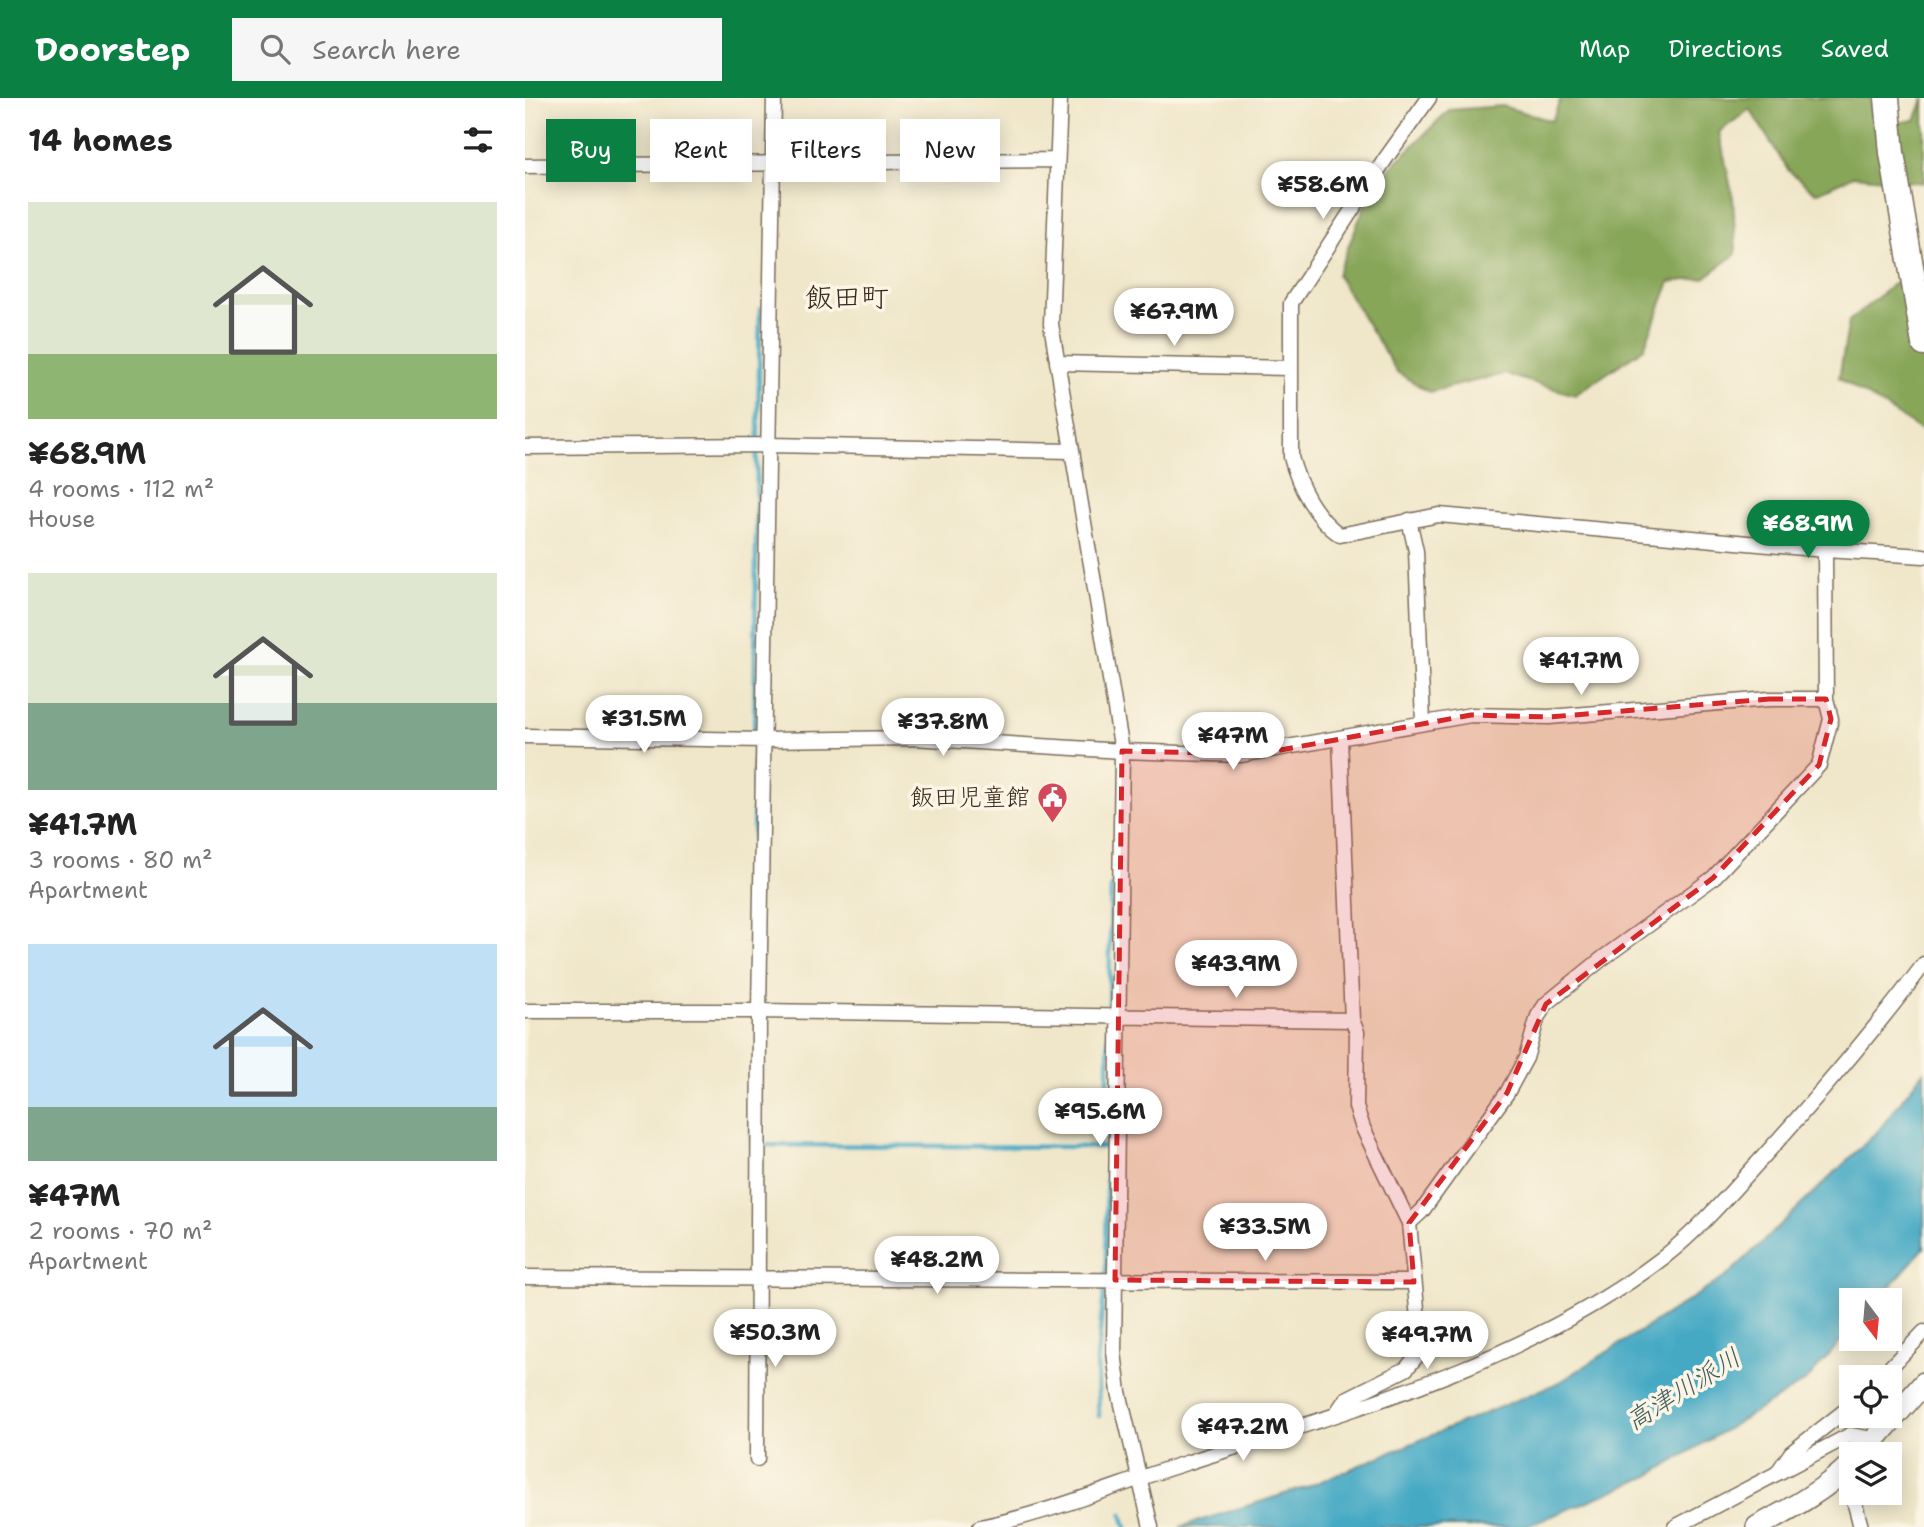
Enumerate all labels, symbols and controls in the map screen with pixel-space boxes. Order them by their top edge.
search box [232,18,722,81]
text: Doorstep [35,27,190,72]
icon: search [256,30,294,68]
text: Search here [312,32,461,67]
text: Map [1579,33,1630,65]
text: Directions [1668,33,1783,65]
text: Saved [1821,33,1889,65]
chip: Buy [546,119,636,182]
chip: Rent [650,119,752,182]
chip: Filters [766,119,886,182]
chip: New [900,119,1000,182]
text: 14 homes [28,120,173,161]
icon: filters [459,121,497,159]
pin: ¥58.6M [1266,162,1380,221]
text: ¥58.6M [1277,169,1369,199]
icon: home [200,247,326,373]
district label: 飯田町 [805,278,889,316]
pin: ¥67.9M [1117,288,1231,348]
text: ¥67.9M [1130,296,1218,326]
text: ¥68.9M [28,433,146,474]
text: 4 rooms · 112 m² [28,474,214,504]
pin: ¥68.9M [1751,500,1865,560]
text: House [28,504,96,534]
text: ¥68.9M [1763,508,1853,538]
icon: home [200,618,326,744]
pin: ¥41.7M [1524,638,1638,697]
text: ¥41.7M [1539,645,1623,675]
pin: ¥31.5M [587,696,701,755]
pin: ¥37.8M [886,698,1000,758]
text: ¥31.5M [601,703,687,733]
text: ¥37.8M [897,706,989,736]
pin: ¥47M [1192,712,1274,772]
text: ¥47M [1198,720,1268,750]
public building icon: 飯田児童館 [1036,780,1070,824]
place label: 飯田児童館 [910,781,1030,813]
text: ¥41.7M [28,804,137,845]
text: 3 rooms · 80 m² [28,845,213,875]
text: Apartment [28,875,148,905]
pin: ¥43.9M [1179,940,1293,1000]
text: ¥43.9M [1191,948,1281,978]
icon: home [200,989,326,1115]
pin: ¥95.6M [1043,1088,1157,1148]
text: ¥95.6M [1054,1096,1146,1126]
text: ¥47M [28,1175,120,1216]
pin: ¥33.5M [1208,1204,1322,1263]
text: ¥33.5M [1219,1211,1311,1241]
text: 2 rooms · 70 m² [28,1216,213,1246]
pin: ¥48.2M [880,1236,994,1296]
text: ¥48.2M [890,1244,984,1274]
text: Apartment [28,1246,148,1276]
north arrow [1839,1288,1902,1351]
map controls [1839,1288,1902,1505]
pin: ¥50.3M [718,1310,832,1369]
pin: ¥49.7M [1370,1312,1484,1371]
text: ¥50.3M [729,1317,821,1347]
text: ¥49.7M [1381,1319,1473,1349]
water label: 高津川派川 [1618,1339,1747,1438]
button: locate [1839,1365,1902,1428]
pin: ¥47.2M [1186,1404,1300,1463]
text: ¥47.2M [1197,1411,1289,1441]
button: layers [1839,1442,1902,1505]

